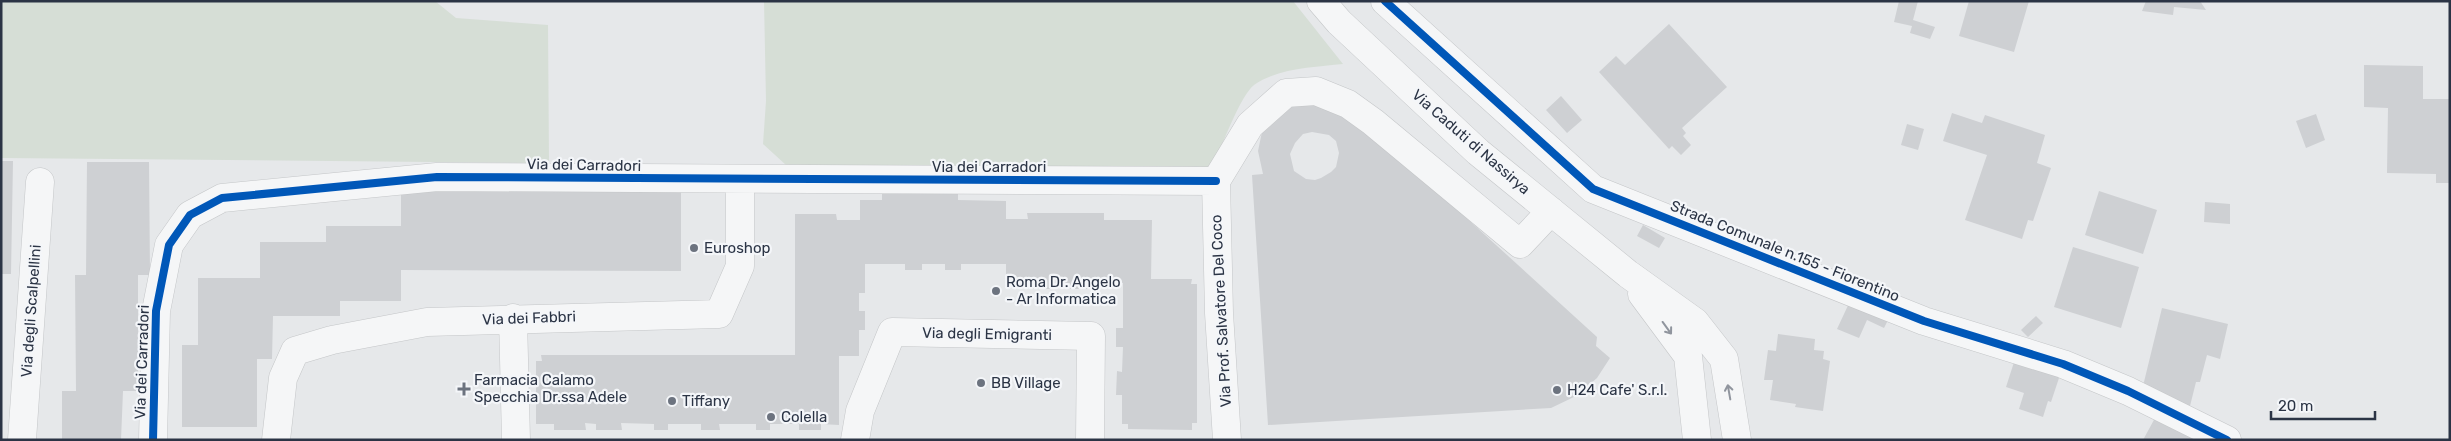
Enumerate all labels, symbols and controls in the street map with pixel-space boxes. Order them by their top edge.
street label: Via Caduti di Nassirya [1408,86,1534,198]
street label: Via dei Carradori [527,155,641,175]
street label: Via dei Carradori [932,158,1046,176]
street label: Strada Comunale n.155 - Fiorentino [1668,197,1902,305]
street label: Via Prof. Salvatore Del Coco [1207,214,1235,408]
place label: Euroshop [704,239,771,257]
marker: Euroshop [688,242,700,254]
street label: Via degli Scalpellini [17,244,45,378]
place label: Roma Dr. Angelo - Ar Informatica [1006,273,1121,308]
marker: Roma Dr. Angelo - Ar Informatica [990,285,1002,297]
street label: Via dei Carradori [131,304,153,420]
street label: Via dei Fabbri [482,307,576,329]
one-way arrow [1662,321,1672,335]
street label: Via degli Emigranti [922,324,1052,344]
place label: Farmacia Calamo Specchia Dr.ssa Adele [474,371,627,406]
place label: BB Village [991,374,1061,392]
marker: BB Village [975,377,987,389]
place label: H24 Cafe' S.r.l. [1567,381,1667,399]
marker: Farmacia Calamo Specchia Dr.ssa Adele [458,383,470,395]
marker: H24 Cafe' S.r.l. [1551,384,1563,396]
one-way arrow [1724,384,1734,400]
scale bar [2271,388,2375,420]
place label: Tiffany [682,392,730,410]
marker: Tiffany [666,395,678,407]
text: 20 m [2278,397,2313,415]
place label: Colella [781,408,827,426]
marker: Colella [765,411,777,423]

